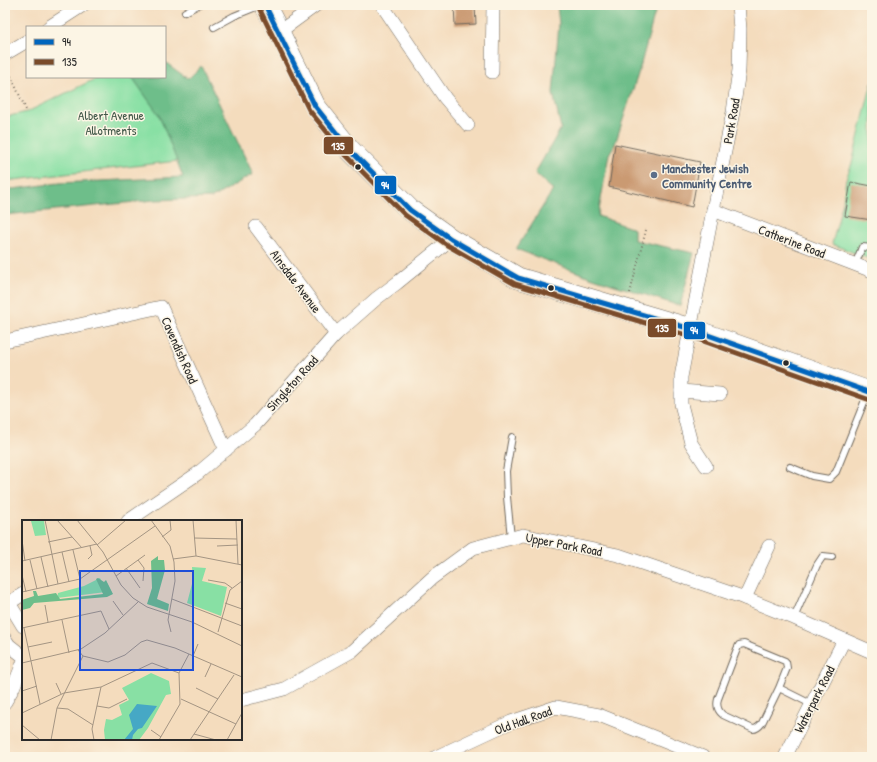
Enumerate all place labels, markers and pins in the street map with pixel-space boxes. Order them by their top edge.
place label: Manchester Jewish Community Centre [662,159,753,193]
unlabelled marker [353,162,363,172]
marker: Manchester Jewish Community Centre [649,170,659,180]
unlabelled marker [546,283,556,293]
unlabelled marker [781,358,791,368]

